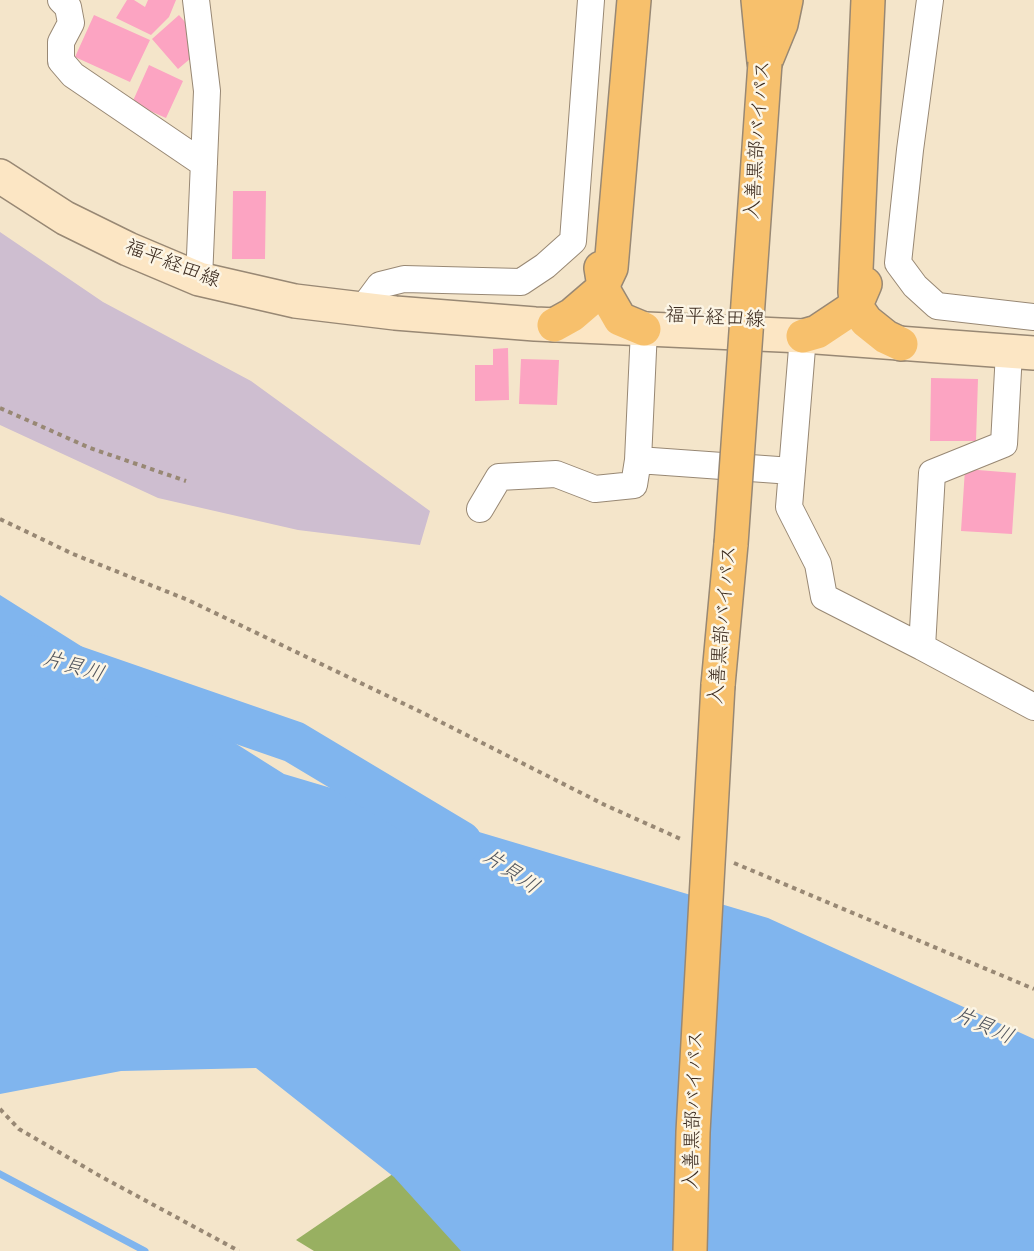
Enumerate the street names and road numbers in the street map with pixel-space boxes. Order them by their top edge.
street label: 入善黒部バイパス [741,59,777,221]
street label: 福平経田線 [121,236,223,294]
street label: 福平経田線 [664,304,766,334]
street label: 入善黒部バイパス [705,544,743,706]
street label: 入善黒部バイパス [680,1030,710,1190]

